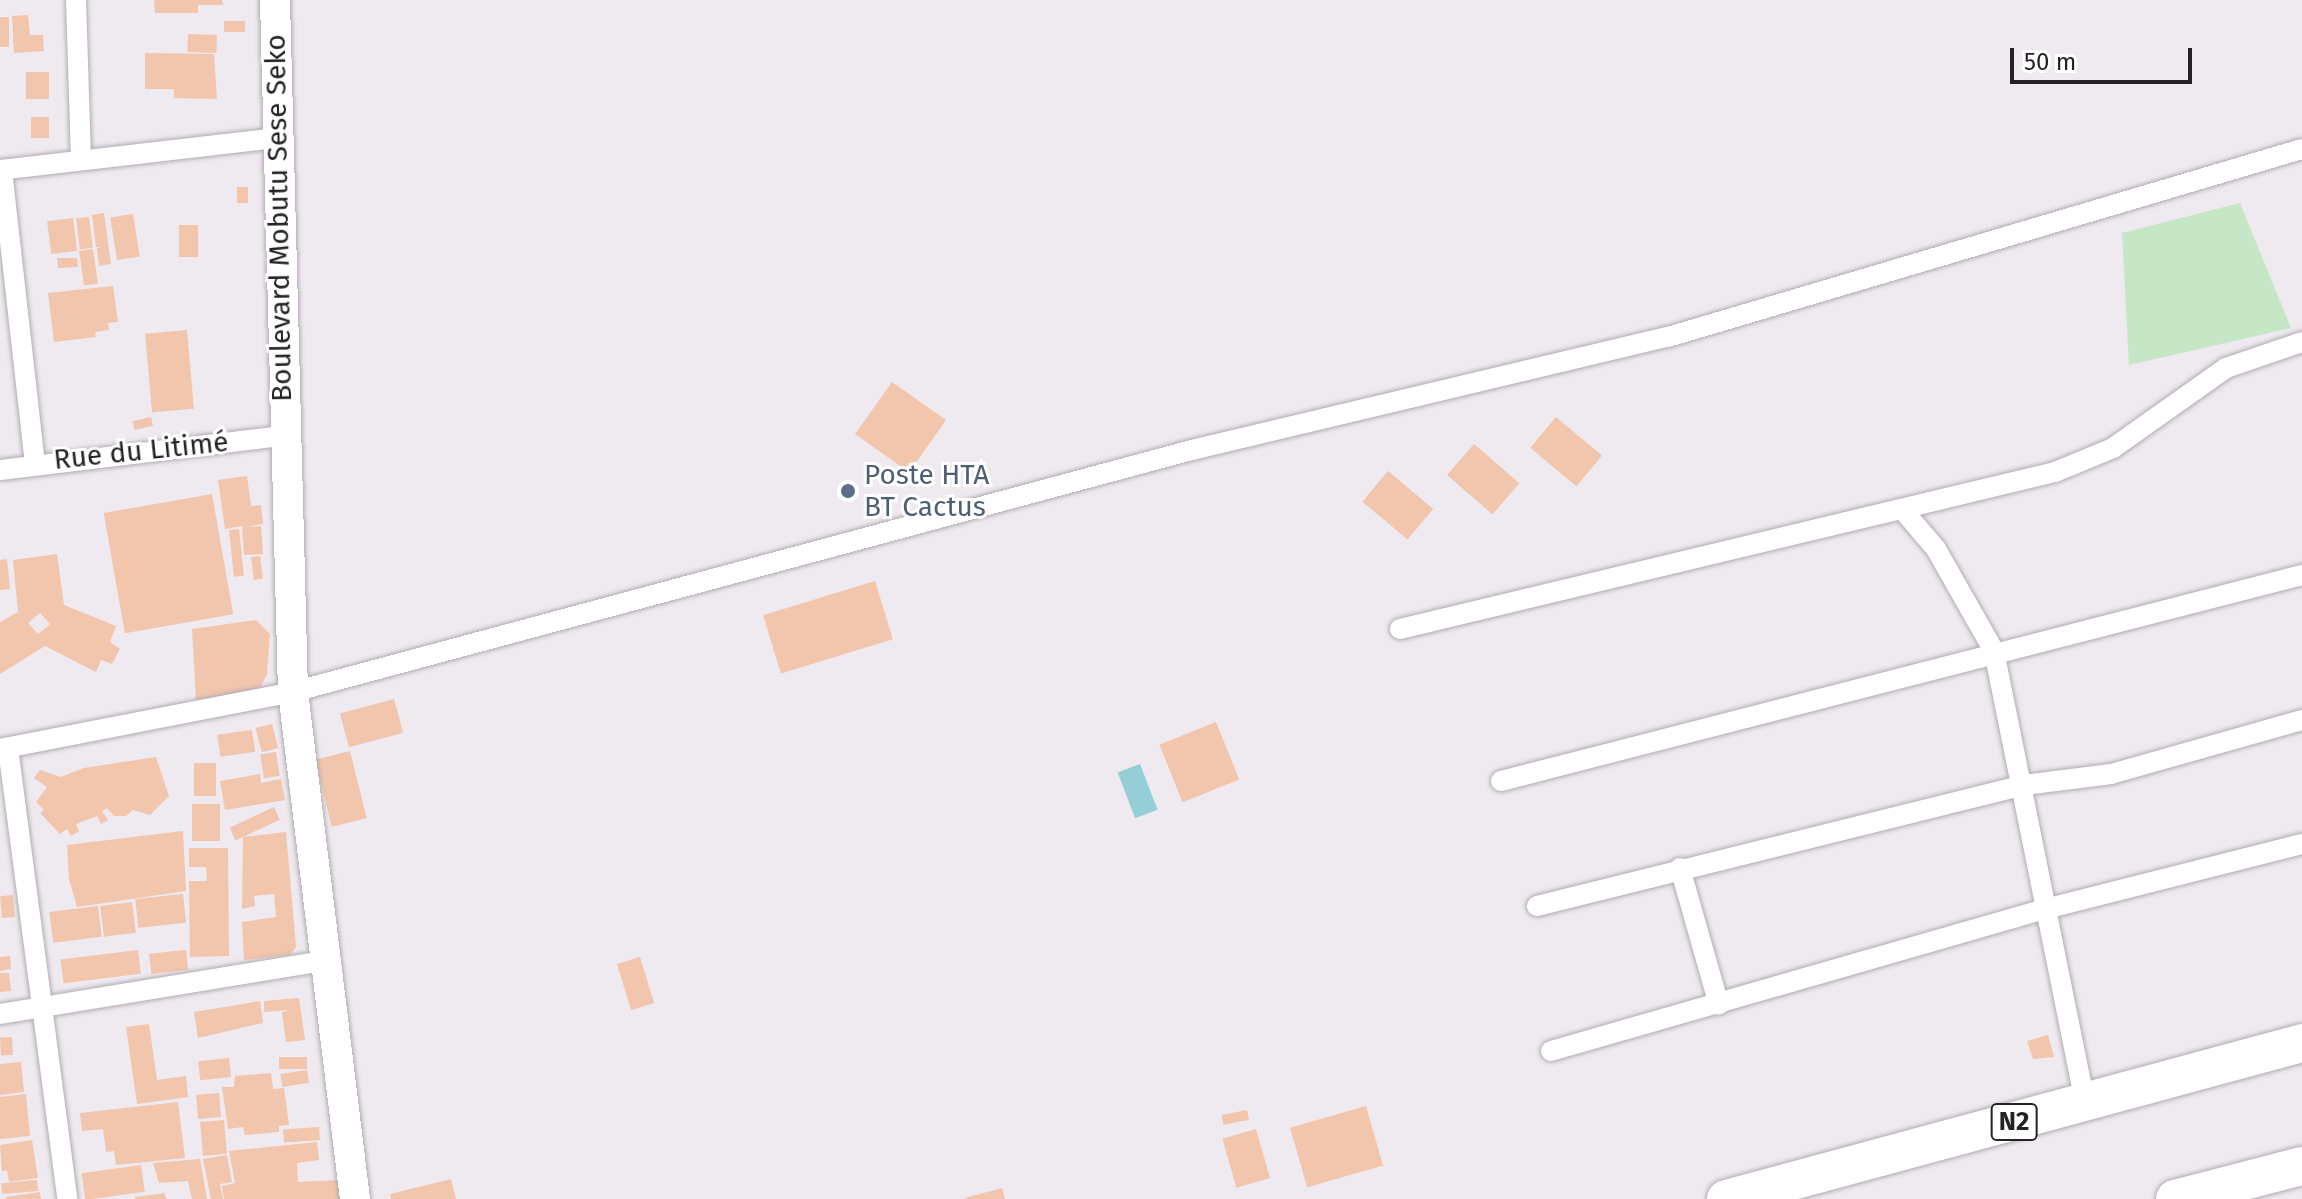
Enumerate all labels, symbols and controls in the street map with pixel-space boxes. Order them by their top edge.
scale bar [2014,32,2196,82]
street label: Boulevard Mobutu Sese Seko [259,34,299,402]
text: 50 m [2024,48,2076,76]
street label: Rue du Litimé [52,425,230,477]
place label: Poste HTA BT Cactus [864,458,989,524]
marker: Poste HTA BT Cactus [839,482,857,500]
road number: N2 [1990,1100,2038,1144]

